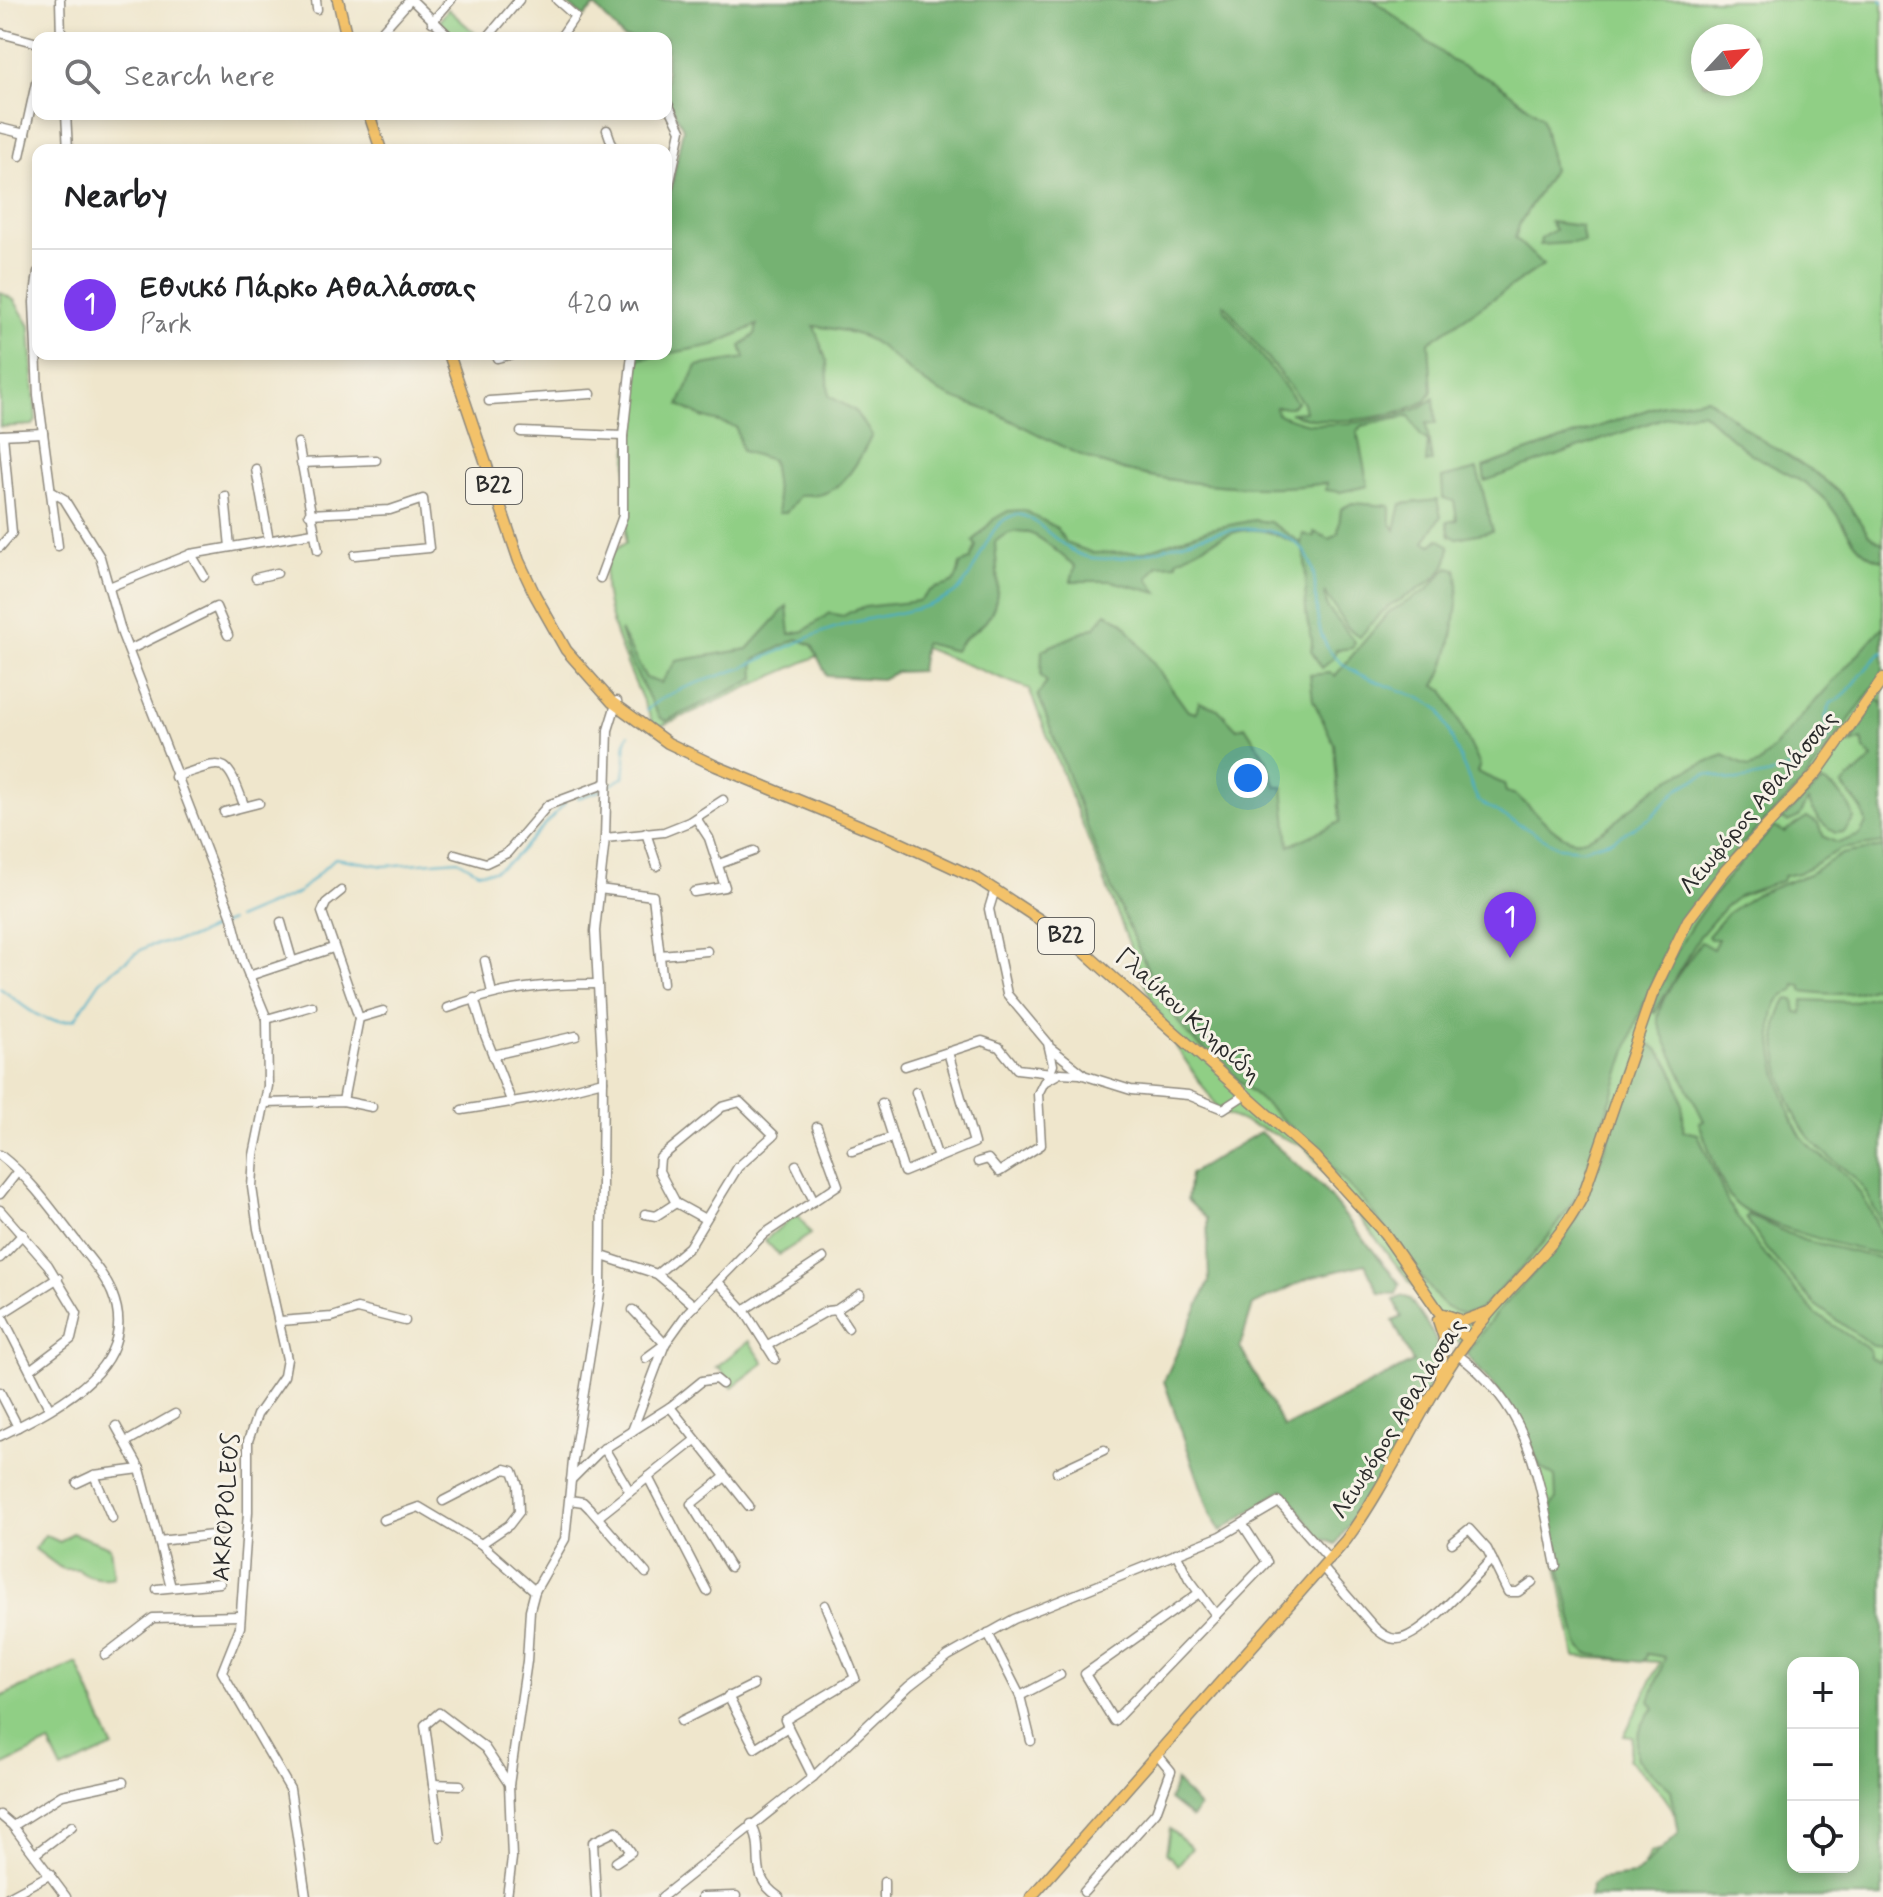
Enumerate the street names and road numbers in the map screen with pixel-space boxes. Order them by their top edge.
road number: B22 [466,468,522,504]
street label: Λεωφόρος Αθαλάσσας [1673,705,1845,901]
road number: B22 [1038,918,1094,954]
street label: Γλαύκου Κληρίδη [1108,942,1268,1090]
street label: Λεωφόρος Αθαλάσσας [1325,1313,1473,1525]
street label: AKROPOLEOS [206,1432,248,1582]

